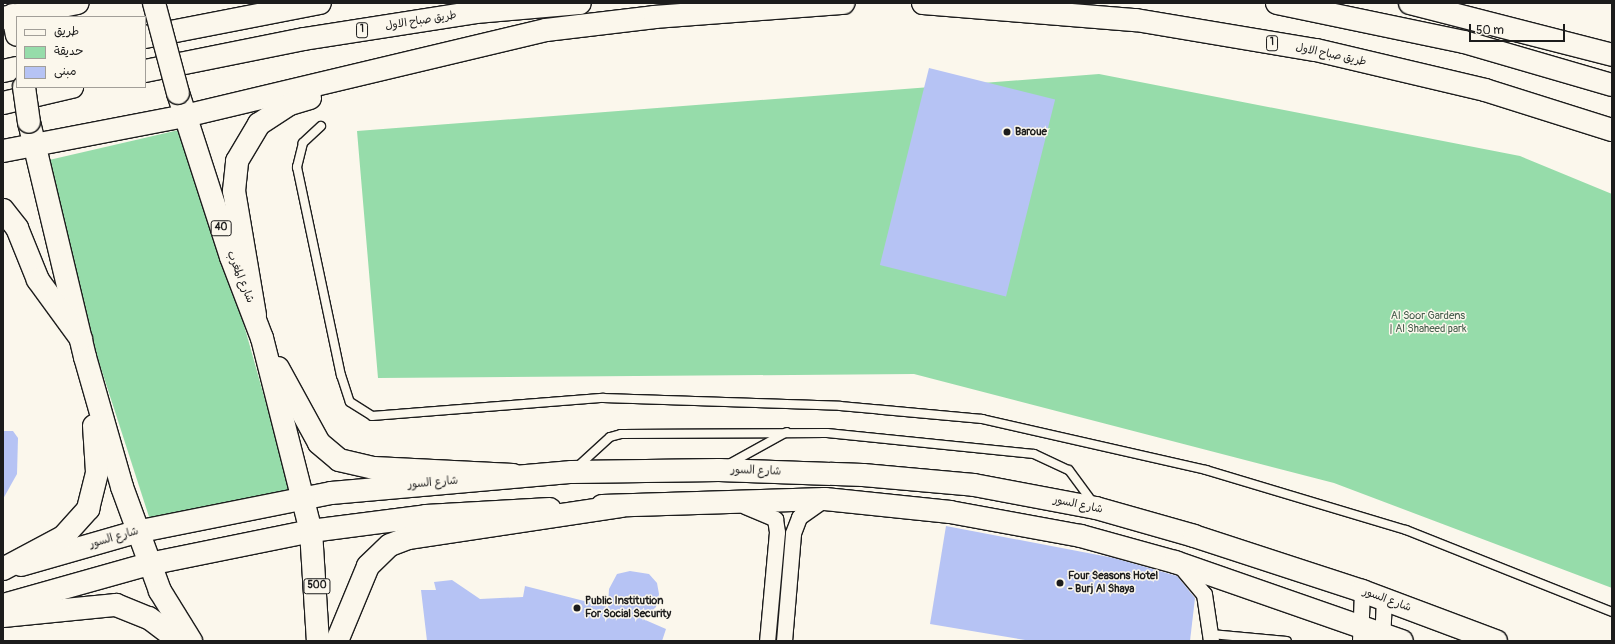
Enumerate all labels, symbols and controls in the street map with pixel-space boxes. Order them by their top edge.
street label: طريق صباح الاول [384,9,458,33]
legend [16,16,146,88]
scale bar [1471,16,1567,42]
road number: 1 [356,22,368,38]
text: 50 m [1476,23,1504,38]
text: طريق [54,24,79,39]
road number: 1 [1266,35,1278,51]
street label: طريق صباح الاول [1294,41,1368,69]
text: حديقة [54,44,83,59]
text: مبنى [54,64,77,79]
place label: Baroue [1015,125,1047,139]
marker: Baroue [1002,127,1012,137]
road number: 40 [210,220,232,236]
street label: شارع المغرب [224,249,256,305]
park label: Al Soor Gardens | Al Shaheed park [1389,310,1467,336]
street label: شارع السور [731,464,781,478]
street label: شارع السور [407,474,459,492]
street label: شارع السور [1052,493,1104,517]
street label: شارع السور [88,525,140,551]
place label: Four Seasons Hotel - Burj Al Shaya [1068,570,1158,596]
road number: 500 [303,578,331,594]
marker: Four Seasons Hotel - Burj Al Shaya [1055,578,1065,588]
street label: شارع السور [1361,585,1413,615]
place label: Public Institution For Social Security [585,595,671,621]
marker: Public Institution For Social Security [572,603,582,613]

